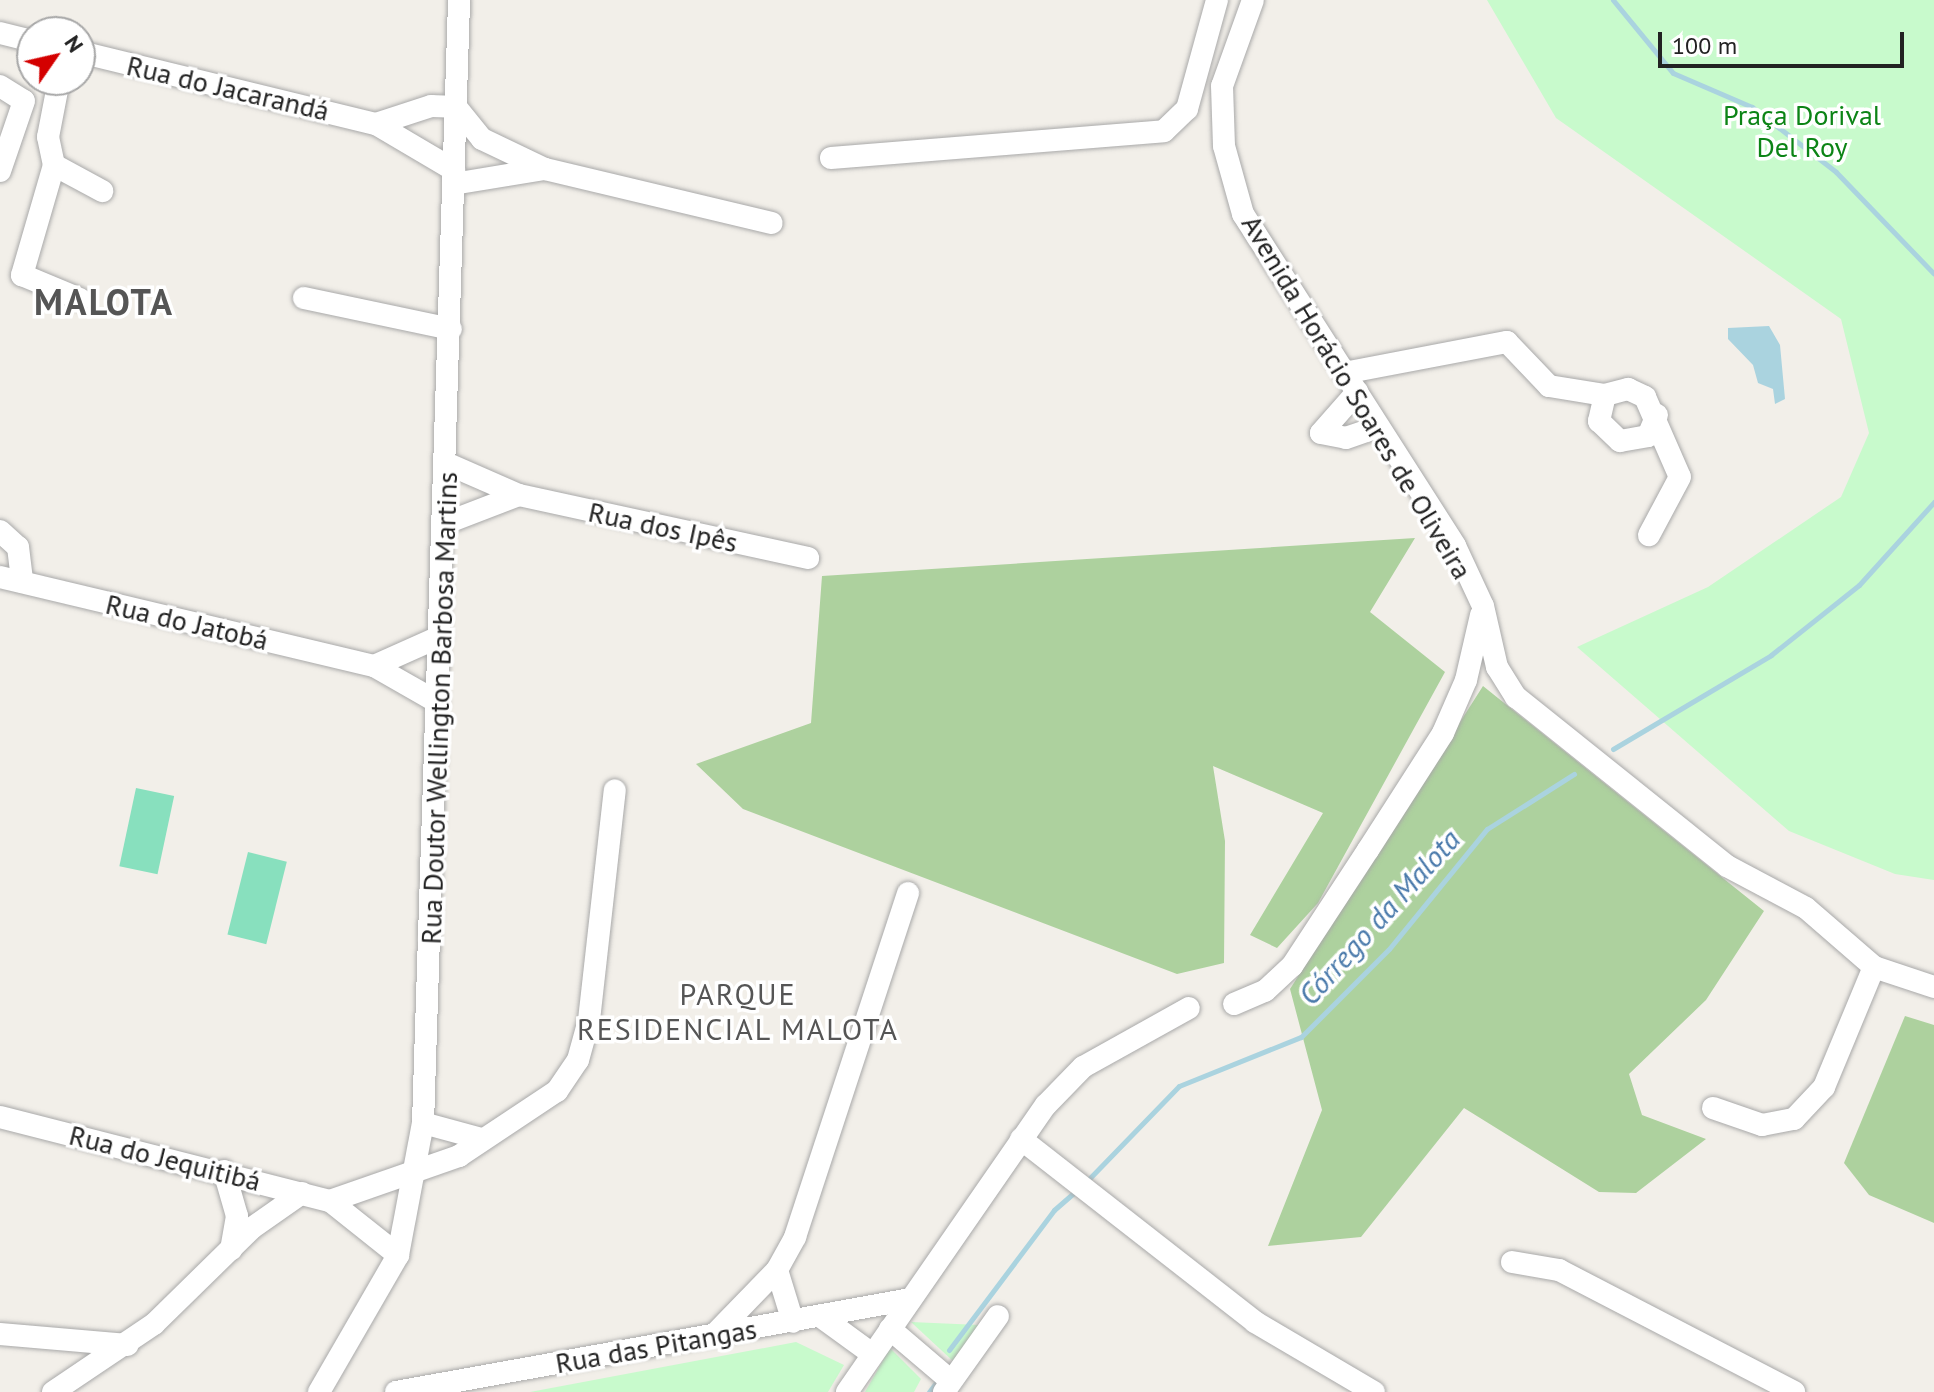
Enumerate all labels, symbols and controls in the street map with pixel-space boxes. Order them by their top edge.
north arrow [16,16,96,96]
scale bar [1662,16,1908,66]
text: N [59,30,90,58]
text: 100 m [1672,30,1737,61]
street label: Rua do Jacarandá [124,48,332,128]
park label: Praça Dorival Del Roy [1723,98,1881,164]
street label: Avenida Horácio Soares de Oliveira [1235,209,1479,585]
district label: MALOTA [34,280,174,324]
street label: Rua Doutor Wellington Barbosa Martins [414,471,464,945]
street label: Rua dos Ipês [585,495,741,559]
street label: Rua do Jatobá [103,587,271,657]
water label: Córrego da Malota [1291,822,1467,1012]
district label: PARQUE RESIDENCIAL MALOTA [576,976,900,1046]
street label: Rua do Jequitibá [66,1118,264,1198]
street label: Rua das Pitangas [553,1312,759,1380]

